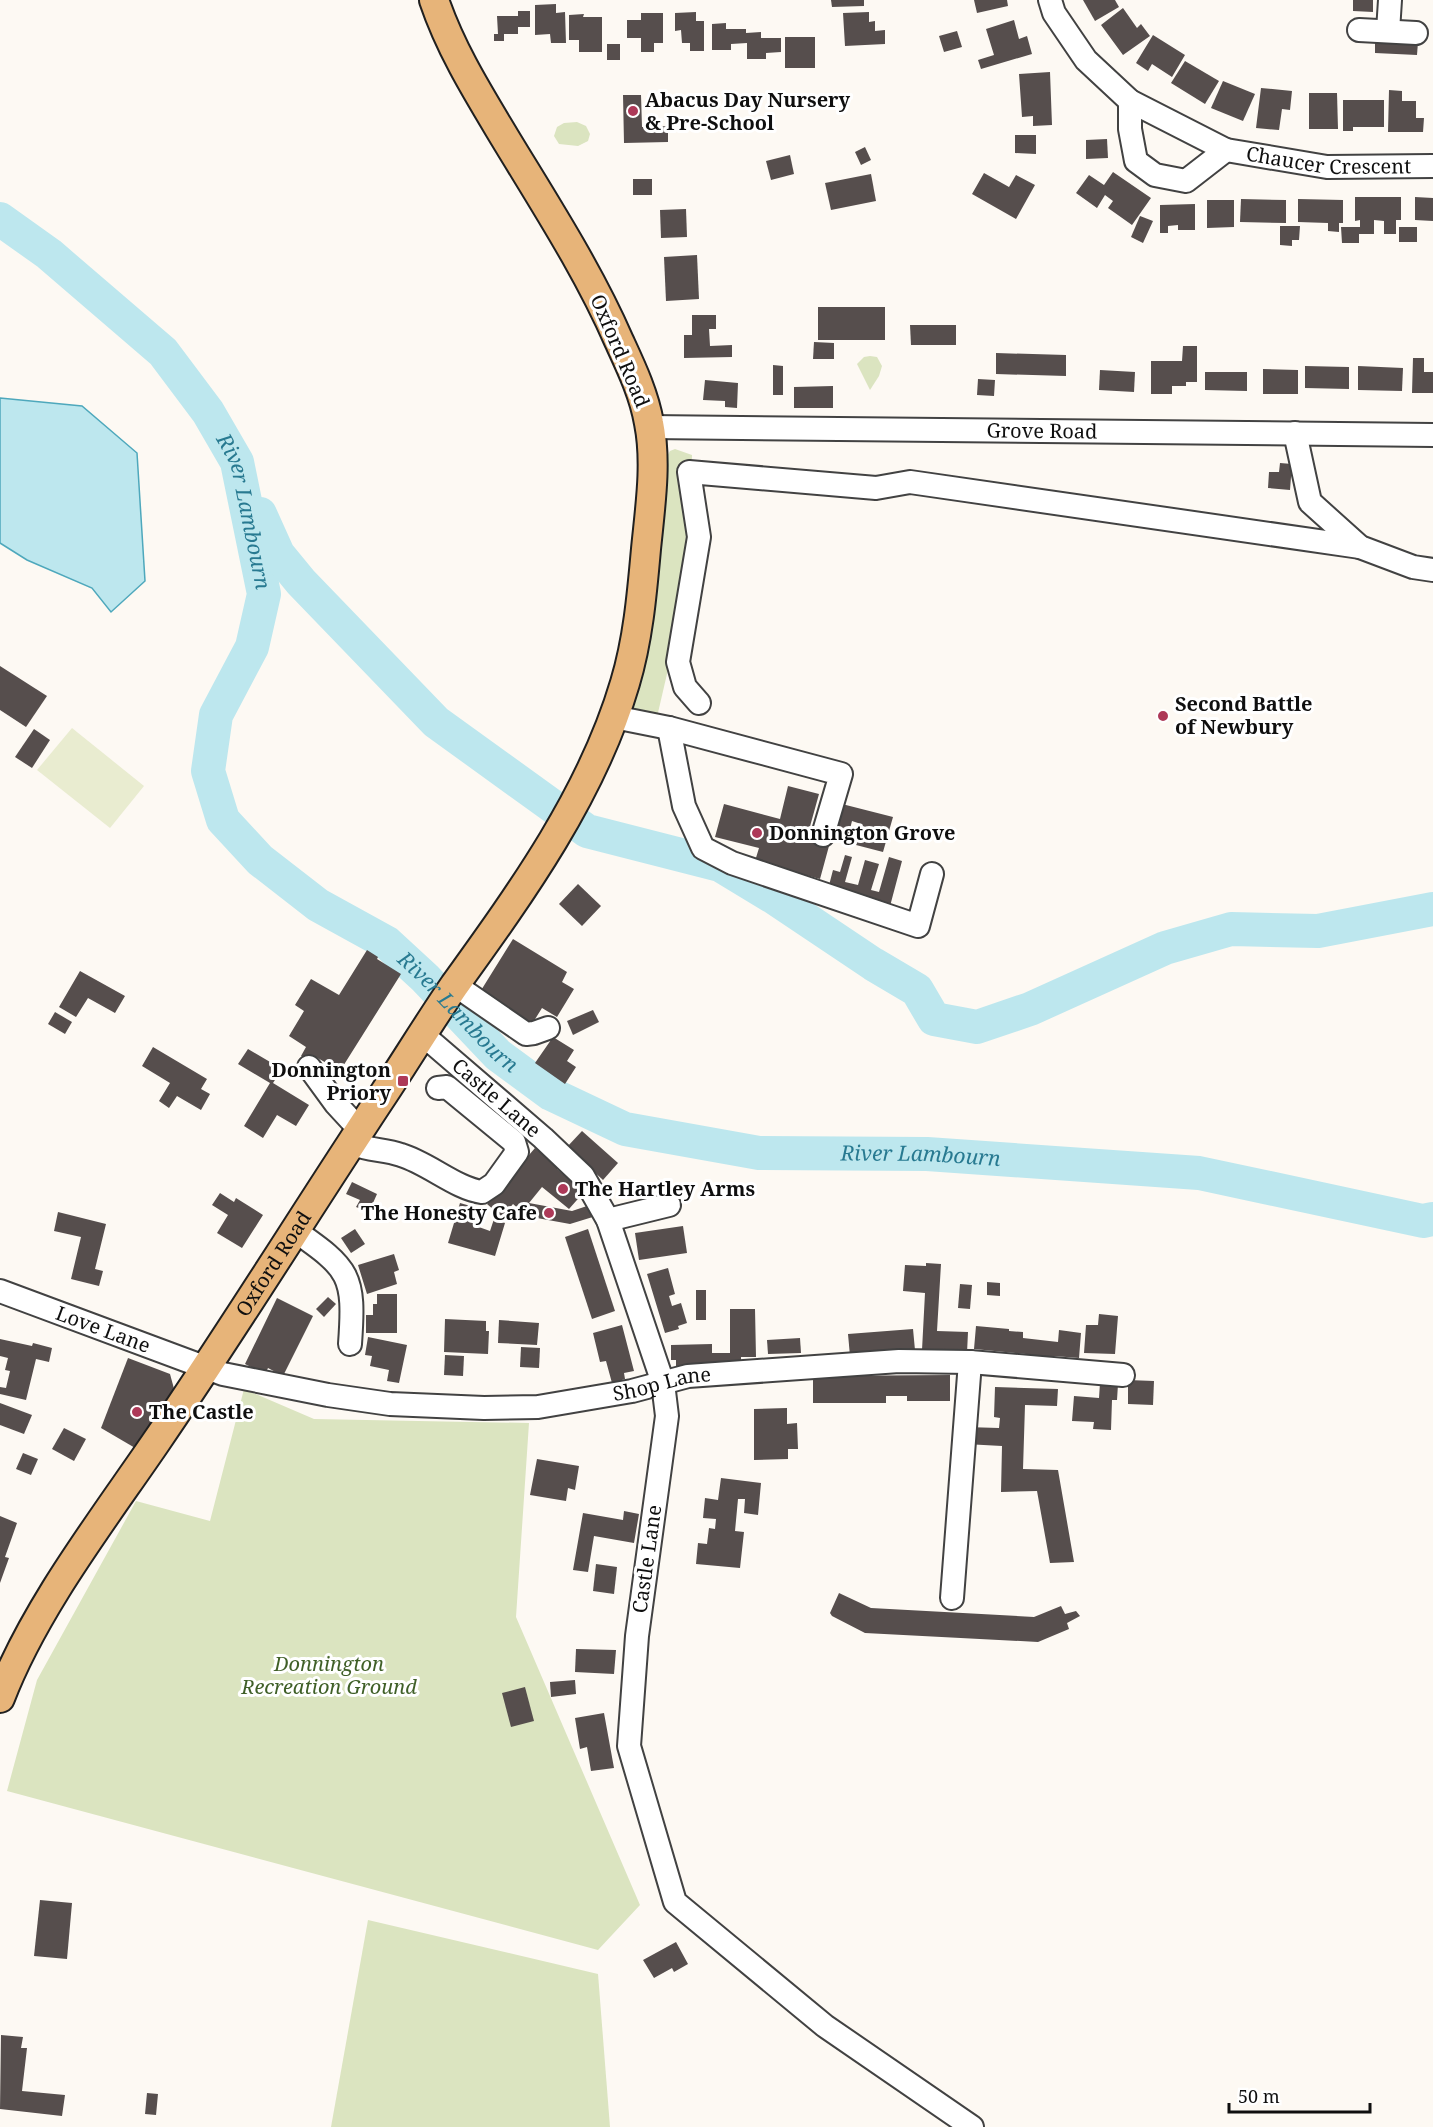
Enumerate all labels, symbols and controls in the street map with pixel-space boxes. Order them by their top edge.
place label: Abacus Day Nursery & Pre-School [645,86,851,136]
marker: Abacus Day Nursery & Pre-School [626,104,640,118]
street label: Chaucer Crescent [1244,140,1411,180]
street label: Oxford Road [585,290,656,412]
street label: Grove Road [986,416,1098,445]
water label: River Lambourn [210,427,278,592]
place label: Second Battle of Newbury [1175,690,1312,740]
marker: Second Battle of Newbury [1156,709,1170,723]
place label: Donnington Grove [769,819,956,846]
marker: Donnington Grove [750,826,764,840]
water label: River Lambourn [391,944,525,1078]
street label: Castle Lane [446,1052,547,1143]
place label: Donnington Priory [271,1056,391,1106]
marker: Donnington Priory [396,1074,410,1088]
water label: River Lambourn [839,1138,1002,1172]
place label: The Hartley Arms [575,1175,755,1202]
marker: The Hartley Arms [556,1182,570,1196]
place label: The Honesty Cafe [361,1199,537,1226]
street label: Oxford Road [229,1206,317,1321]
marker: The Honesty Cafe [542,1206,556,1220]
street label: Love Lane [52,1299,154,1359]
street label: Shop Lane [611,1360,712,1407]
place label: The Castle [149,1398,254,1425]
marker: The Castle [130,1405,144,1419]
street label: Castle Lane [626,1503,667,1615]
park label: Donnington Recreation Ground [240,1650,417,1700]
scale bar [1229,2076,1370,2114]
text: 50 m [1238,2084,1280,2108]

